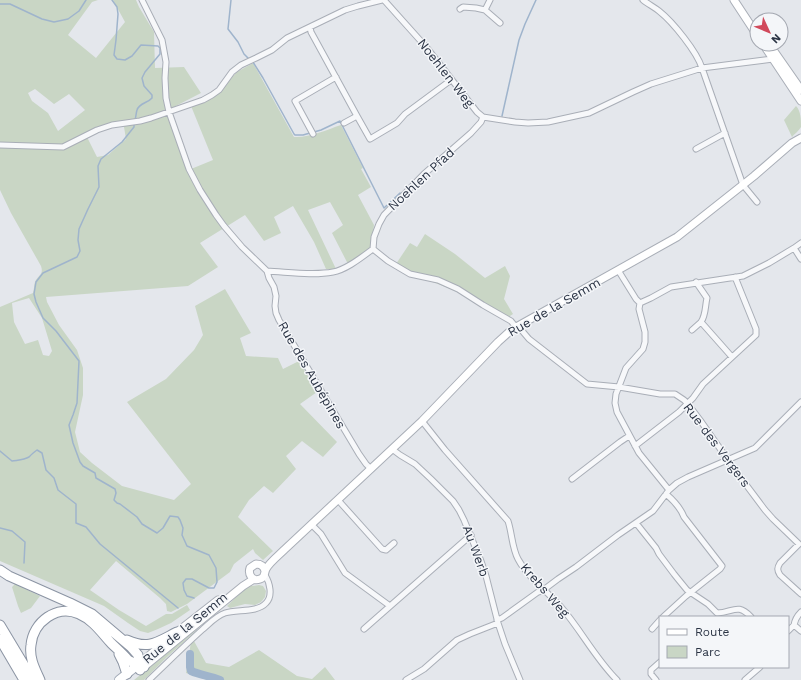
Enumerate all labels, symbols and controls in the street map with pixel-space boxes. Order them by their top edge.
north arrow [749,12,789,52]
text: N [768,31,783,46]
street label: Noehlen Weg [415,36,477,110]
street label: Noehlen Pfad [385,145,457,213]
street label: Rue de la Semm [505,274,603,340]
street label: Rue des Aubépines [275,319,349,431]
street label: Rue des Vergers [680,400,754,490]
street label: Au Werb [460,523,492,579]
street label: Krebs Weg [517,560,573,620]
street label: Rue de la Semm [140,589,230,667]
legend [659,616,789,668]
text: Route [695,625,729,639]
text: Parc [695,645,721,659]

